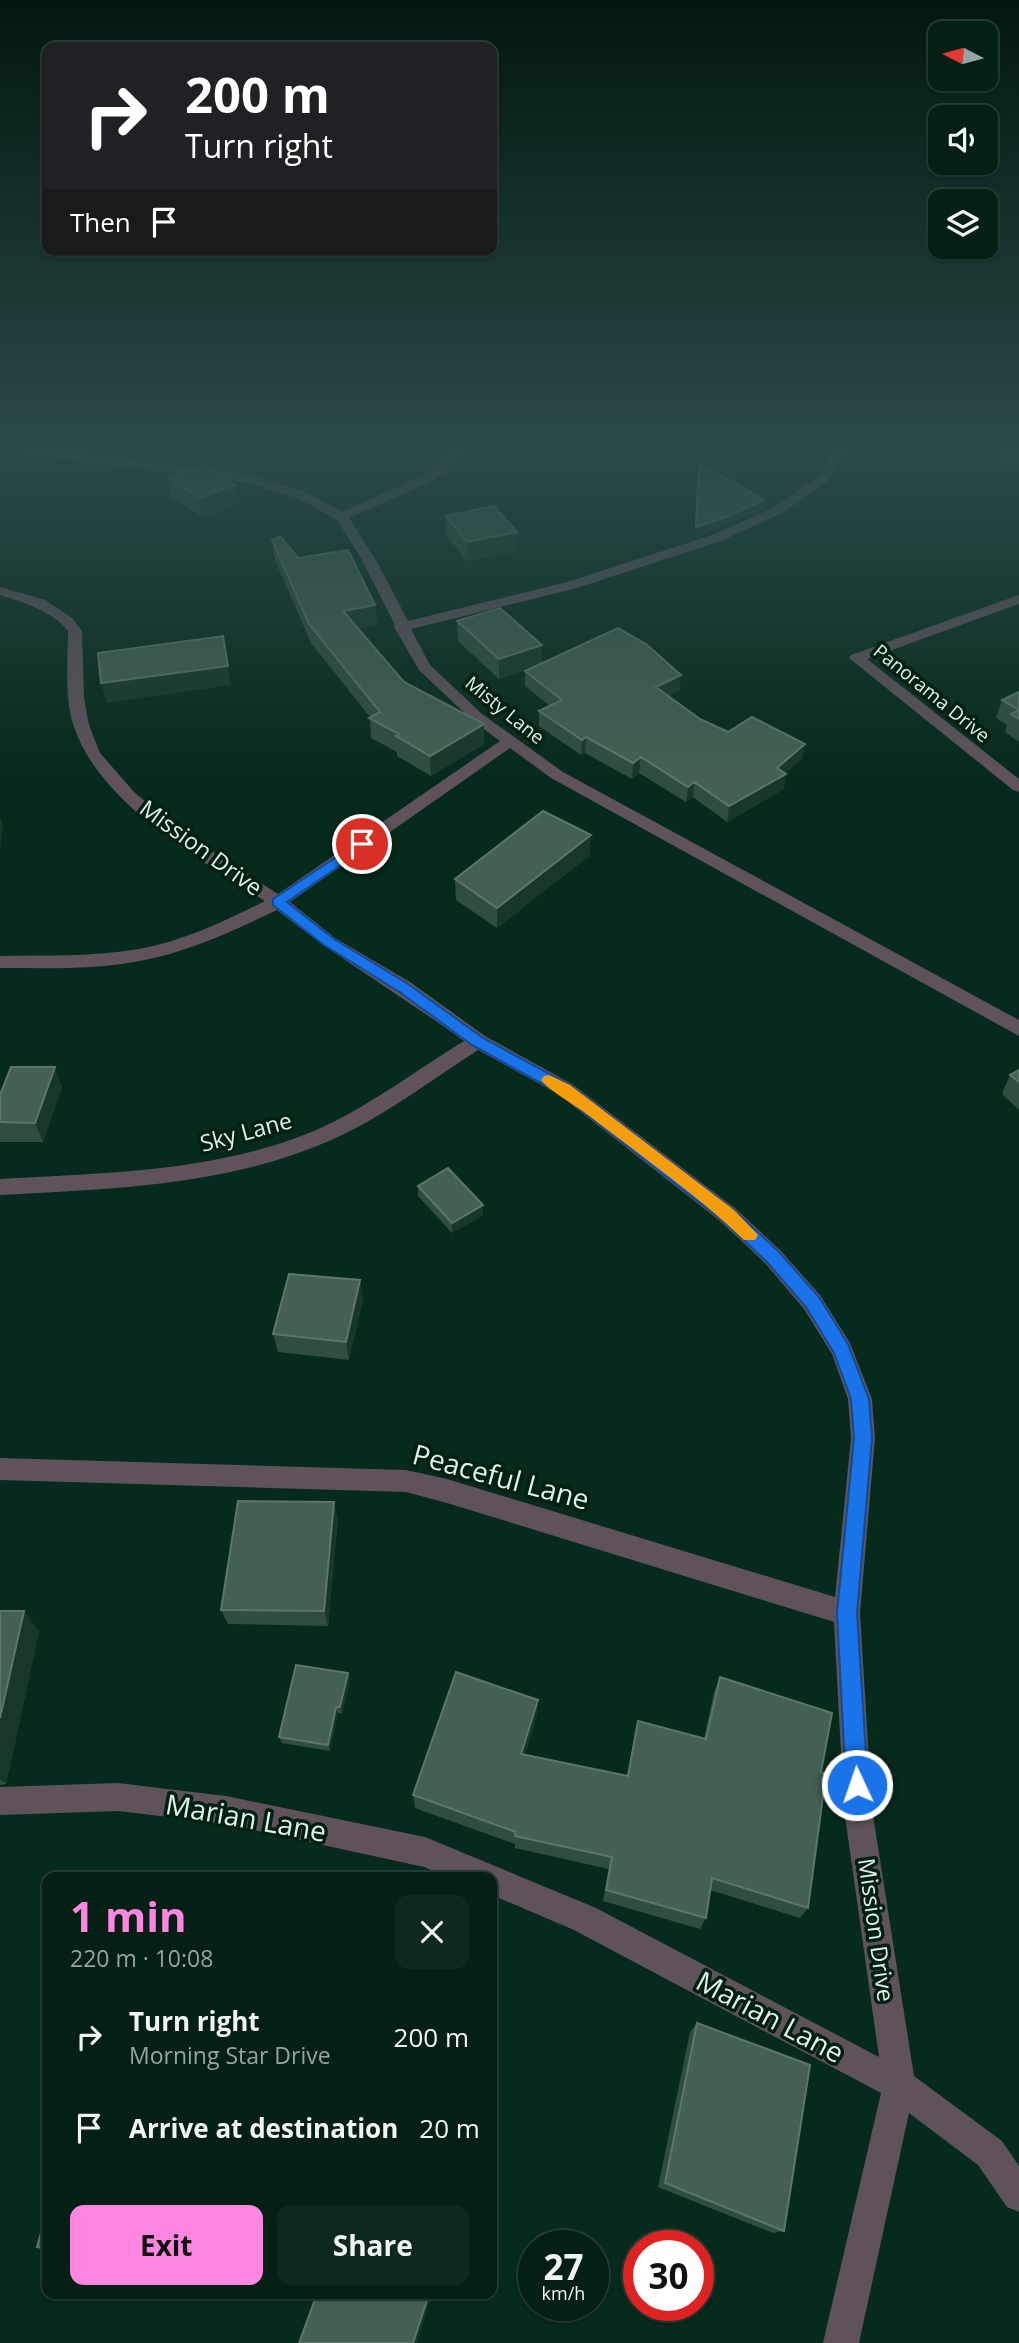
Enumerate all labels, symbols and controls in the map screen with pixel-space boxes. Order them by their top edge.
north arrow [928,21,998,91]
map controls [928,21,998,259]
text: 200 m [185,61,330,127]
icon: right [70,70,161,161]
button: sound [928,105,998,175]
text: Turn right [185,124,333,167]
button: layers [928,189,998,259]
icon: arrive [145,203,183,241]
text: Then [70,204,131,240]
street label: Panorama Drive [868,638,996,748]
street label: Misty Lane [460,670,550,750]
street label: Mission Drive [134,792,269,903]
pin [332,814,392,874]
icon: arrive [343,825,381,863]
street label: Sky Lane [196,1103,295,1159]
street label: Peaceful Lane [409,1434,594,1518]
position arrow [820,1748,894,1822]
street label: Marian Lane [163,1784,329,1850]
street label: Mission Drive [851,1856,903,2004]
text: 1 min [70,1887,187,1944]
button: close [395,1895,469,1969]
text: 220 m · 10:08 [70,1942,213,1974]
street label: Marian Lane [690,1961,851,2071]
text: Turn right [129,2003,260,2039]
icon: right [70,2018,108,2056]
text: 200 m [394,2019,469,2055]
text: Morning Star Drive [129,2039,331,2071]
icon: arrive [70,2109,108,2147]
text: Arrive at destination [129,2110,398,2146]
text: 20 m [419,2110,480,2146]
button: Exit [70,2205,263,2285]
button: Share [277,2205,469,2285]
speed limit sign: 30 [623,2230,714,2321]
text: 27 [543,2243,584,2290]
text: km/h [542,2281,585,2305]

